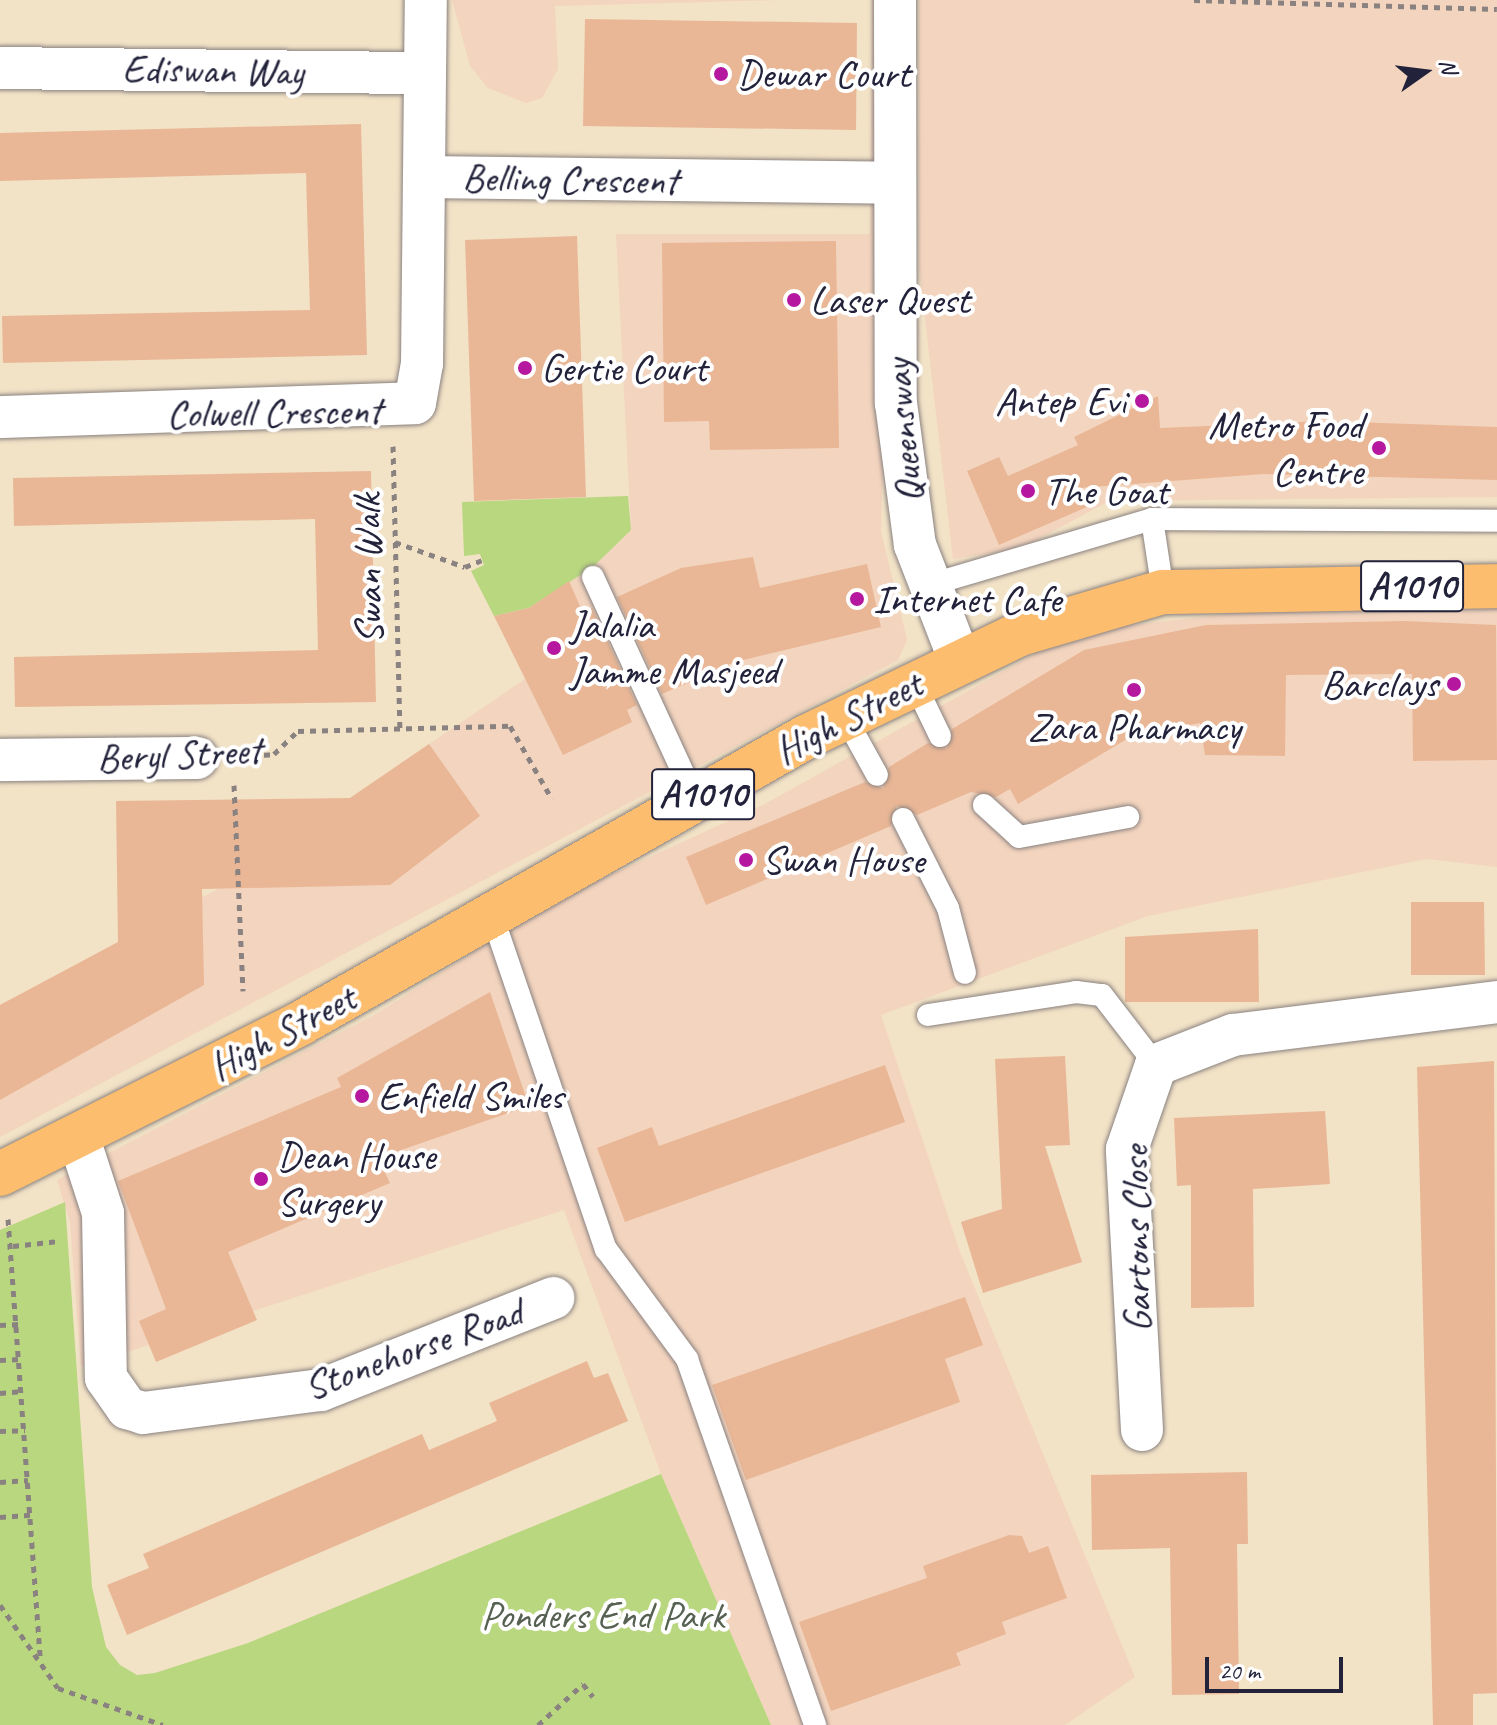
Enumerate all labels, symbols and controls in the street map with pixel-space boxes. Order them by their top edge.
north arrow [1385,32,1465,112]
street label: Ediswan Way [122,44,304,96]
place label: Dewar Court [737,50,910,98]
text: N [1433,56,1464,76]
marker: Dewar Court [712,65,730,83]
street label: Belling Crescent [462,153,678,205]
place label: Laser Quest [810,276,970,324]
marker: Laser Quest [785,291,803,309]
place label: Gertie Court [541,344,707,392]
street label: Queensway [873,357,933,505]
marker: Gertie Court [516,359,534,377]
place label: Antep Evi [995,377,1126,425]
street label: Colwell Crescent [166,386,382,438]
marker: Antep Evi [1133,392,1151,410]
place label: Metro Food Centre [1208,401,1363,495]
marker: Metro Food Centre [1370,439,1388,457]
place label: The Goat [1044,467,1167,515]
marker: The Goat [1019,482,1037,500]
street label: Swan Walk [343,493,393,645]
road number: A1010 [1360,552,1464,620]
place label: Internet Cafe [873,575,1062,623]
marker: Internet Cafe [848,590,866,608]
place label: Jalalia Jamme Masjeed [570,601,779,695]
marker: Jalalia Jamme Masjeed [545,639,563,657]
street label: High Street [766,659,930,775]
place label: Barclays [1321,660,1438,708]
marker: Barclays [1445,675,1463,693]
marker: Zara Pharmacy [1125,681,1143,699]
place label: Zara Pharmacy [1027,703,1241,751]
street label: Beryl Street [95,726,263,782]
road number: A1010 [651,760,755,828]
place label: Swan House [762,836,924,884]
marker: Swan House [737,851,755,869]
street label: High Street [200,973,364,1091]
place label: Enfield Smiles [378,1072,563,1120]
marker: Enfield Smiles [353,1087,371,1105]
place label: Dean House Surgery [277,1132,435,1226]
street label: Gartons Close [1110,1145,1162,1333]
marker: Dean House Surgery [252,1170,270,1188]
street label: Stonehorse Road [297,1287,529,1411]
park label: Ponders End Park [481,1591,725,1639]
scale bar [1209,1641,1347,1691]
text: 20 m [1219,1656,1260,1686]

